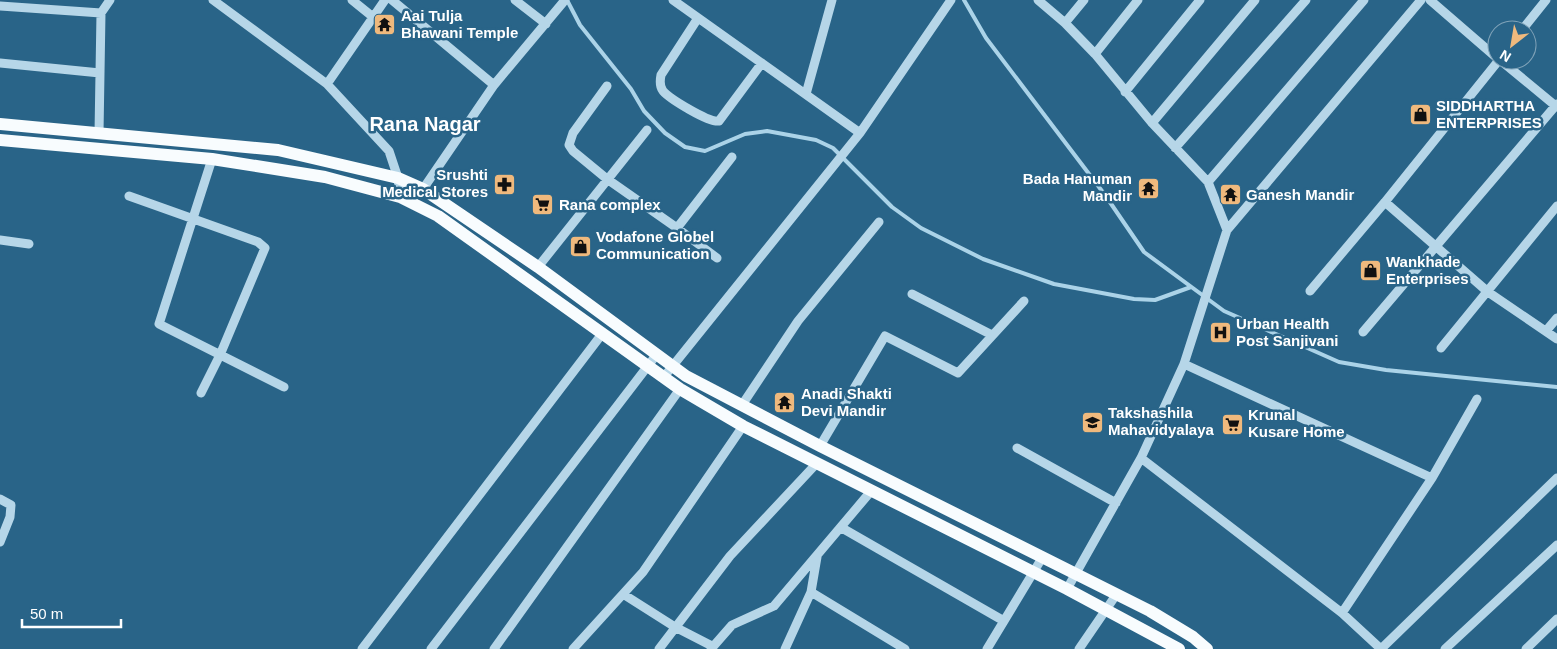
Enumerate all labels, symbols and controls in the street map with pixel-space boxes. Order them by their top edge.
place label: Aai Tulja Bhawani Temple [401,7,518,41]
temple icon: Aai Tulja Bhawani Temple [373,13,397,37]
north arrow [1487,20,1537,70]
text: N [1497,47,1514,66]
place label: SIDDHARTHA ENTERPRISES [1436,97,1542,131]
shop icon: SIDDHARTHA ENTERPRISES [1408,103,1432,127]
district label: Rana Nagar [369,113,481,135]
place label: Srushti Medical Stores [382,166,488,200]
place label: Bada Hanuman Mandir [1023,170,1132,204]
pharmacy icon: Srushti Medical Stores [492,172,516,196]
temple icon: Bada Hanuman Mandir [1136,176,1160,200]
temple icon: Ganesh Mandir [1218,183,1242,207]
place label: Ganesh Mandir [1246,186,1355,203]
supermarket icon: Rana complex [531,193,555,217]
place label: Rana complex [559,196,661,213]
place label: Vodafone Globel Communication [596,228,714,262]
shop icon: Vodafone Globel Communication [568,234,592,258]
place label: Wankhade Enterprises [1386,253,1469,287]
shop icon: Wankhade Enterprises [1358,259,1382,283]
place label: Urban Health Post Sanjivani [1236,315,1339,349]
hospital icon: Urban Health Post Sanjivani [1208,321,1232,345]
place label: Anadi Shakti Devi Mandir [801,385,892,419]
temple icon: Anadi Shakti Devi Mandir [773,391,797,415]
place label: Takshashila Mahavidyalaya [1108,404,1215,438]
place label: Krunal Kusare Home [1248,406,1345,440]
school or university icon: Takshashila Mahavidyalaya [1080,410,1104,434]
supermarket icon: Krunal Kusare Home [1220,412,1244,436]
scale bar [22,596,121,628]
text: 50 m [30,605,63,622]

